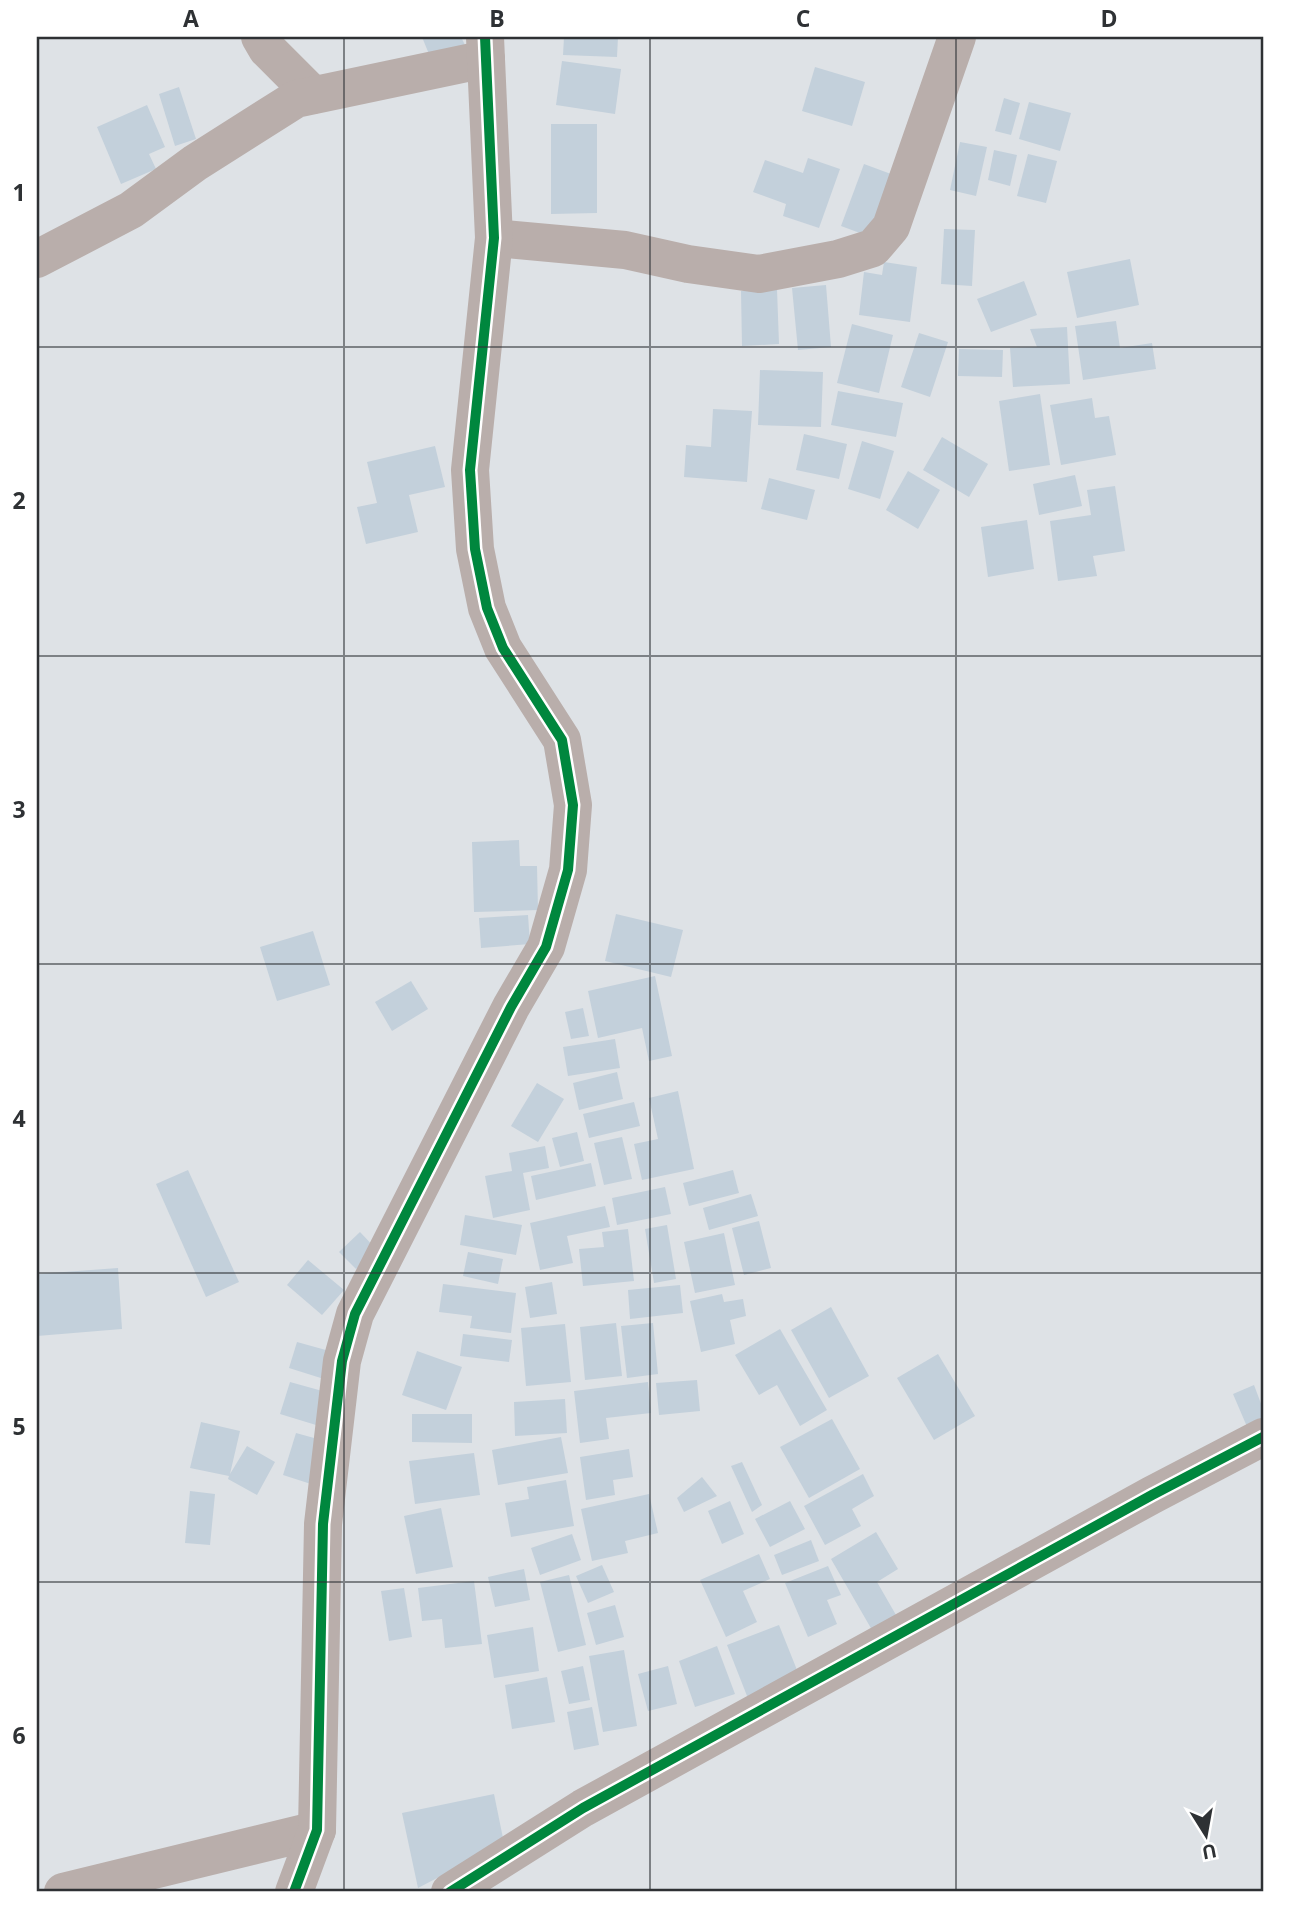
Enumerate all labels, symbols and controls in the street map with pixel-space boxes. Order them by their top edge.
text: A [183,2,199,34]
text: B [489,2,505,34]
text: C [796,2,810,34]
text: D [1100,2,1118,34]
text: 1 [12,176,26,208]
text: 2 [12,484,26,516]
text: 3 [12,793,26,825]
text: 4 [12,1102,26,1134]
text: 5 [12,1410,26,1442]
text: 6 [12,1719,26,1751]
north arrow [1170,1800,1240,1870]
text: U [1200,1838,1219,1866]

